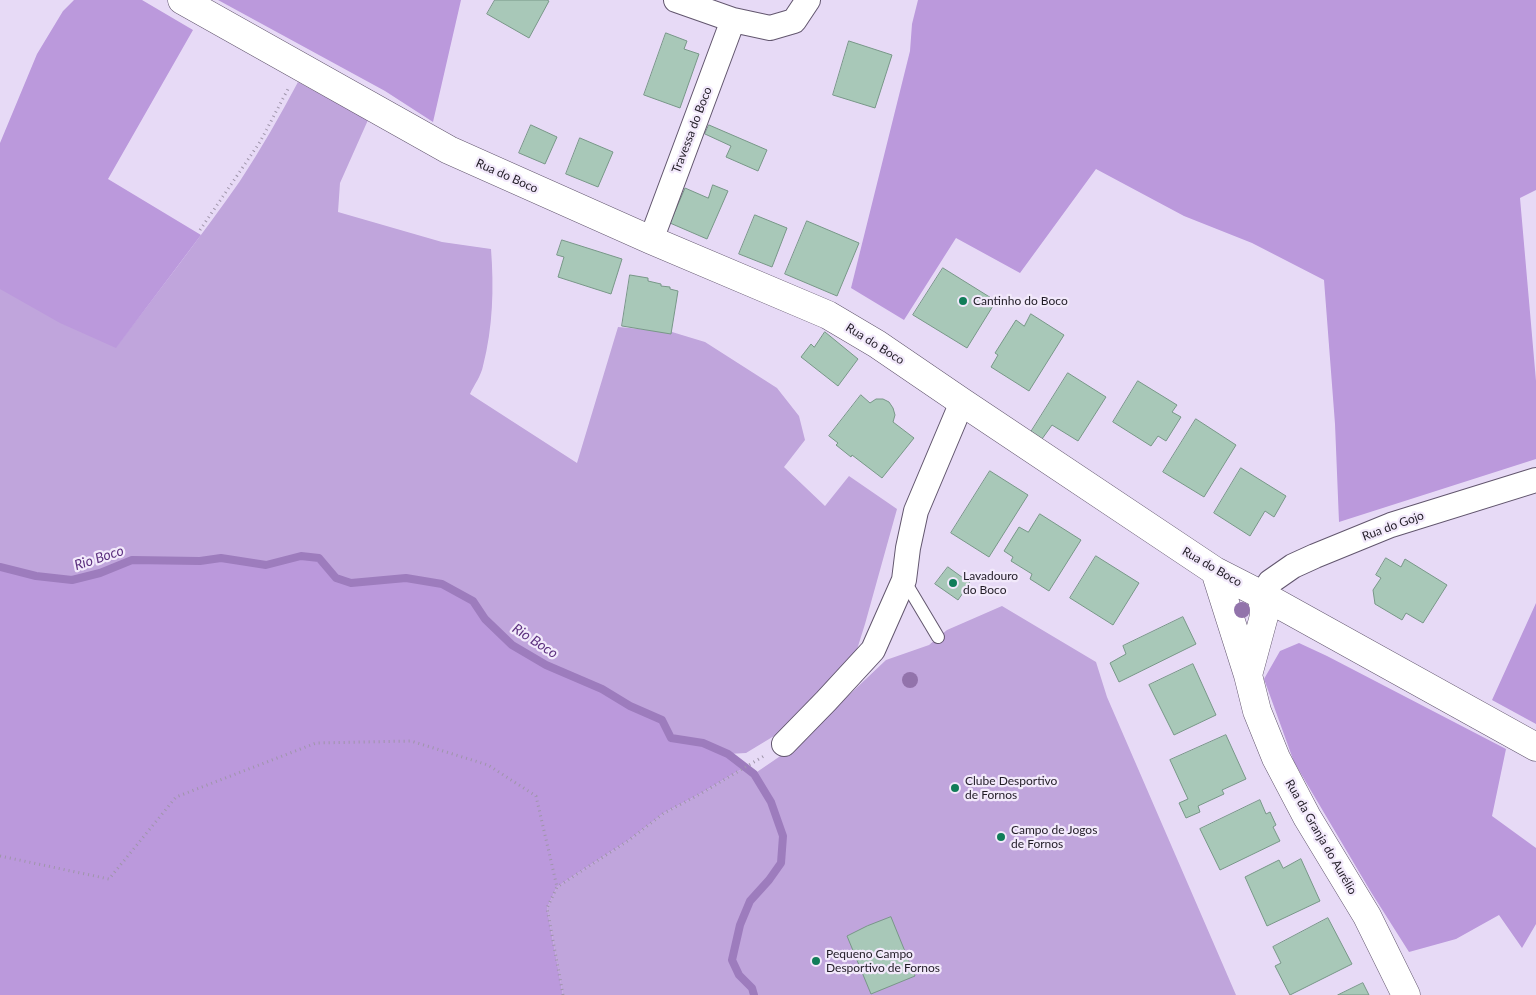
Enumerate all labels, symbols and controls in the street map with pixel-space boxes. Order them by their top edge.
street label: Travessa do Boco [669,85,715,175]
street label: Rua do Boco [474,156,540,196]
place label: Cantinho do Boco [973,294,1068,308]
marker: Cantinho do Boco [957,295,969,307]
street label: Rua do Boco [843,320,907,368]
street label: Rua do Gojo [1360,508,1426,544]
water label: Rio Boco [72,542,126,574]
street label: Rua do Boco [1180,544,1244,590]
place label: Lavadouro do Boco [963,569,1018,597]
marker: Lavadouro do Boco [947,577,959,589]
water label: Rio Boco [509,620,561,662]
place label: Clube Desportivo de Fornos [965,774,1057,802]
street label: Rua da Granja do Aurélio [1282,777,1360,897]
marker: Clube Desportivo de Fornos [949,782,961,794]
place label: Campo de Jogos de Fornos [1011,823,1097,851]
marker: Campo de Jogos de Fornos [995,831,1007,843]
place label: Pequeno Campo Desportivo de Fornos [826,947,940,975]
marker: Pequeno Campo Desportivo de Fornos [810,955,822,967]

